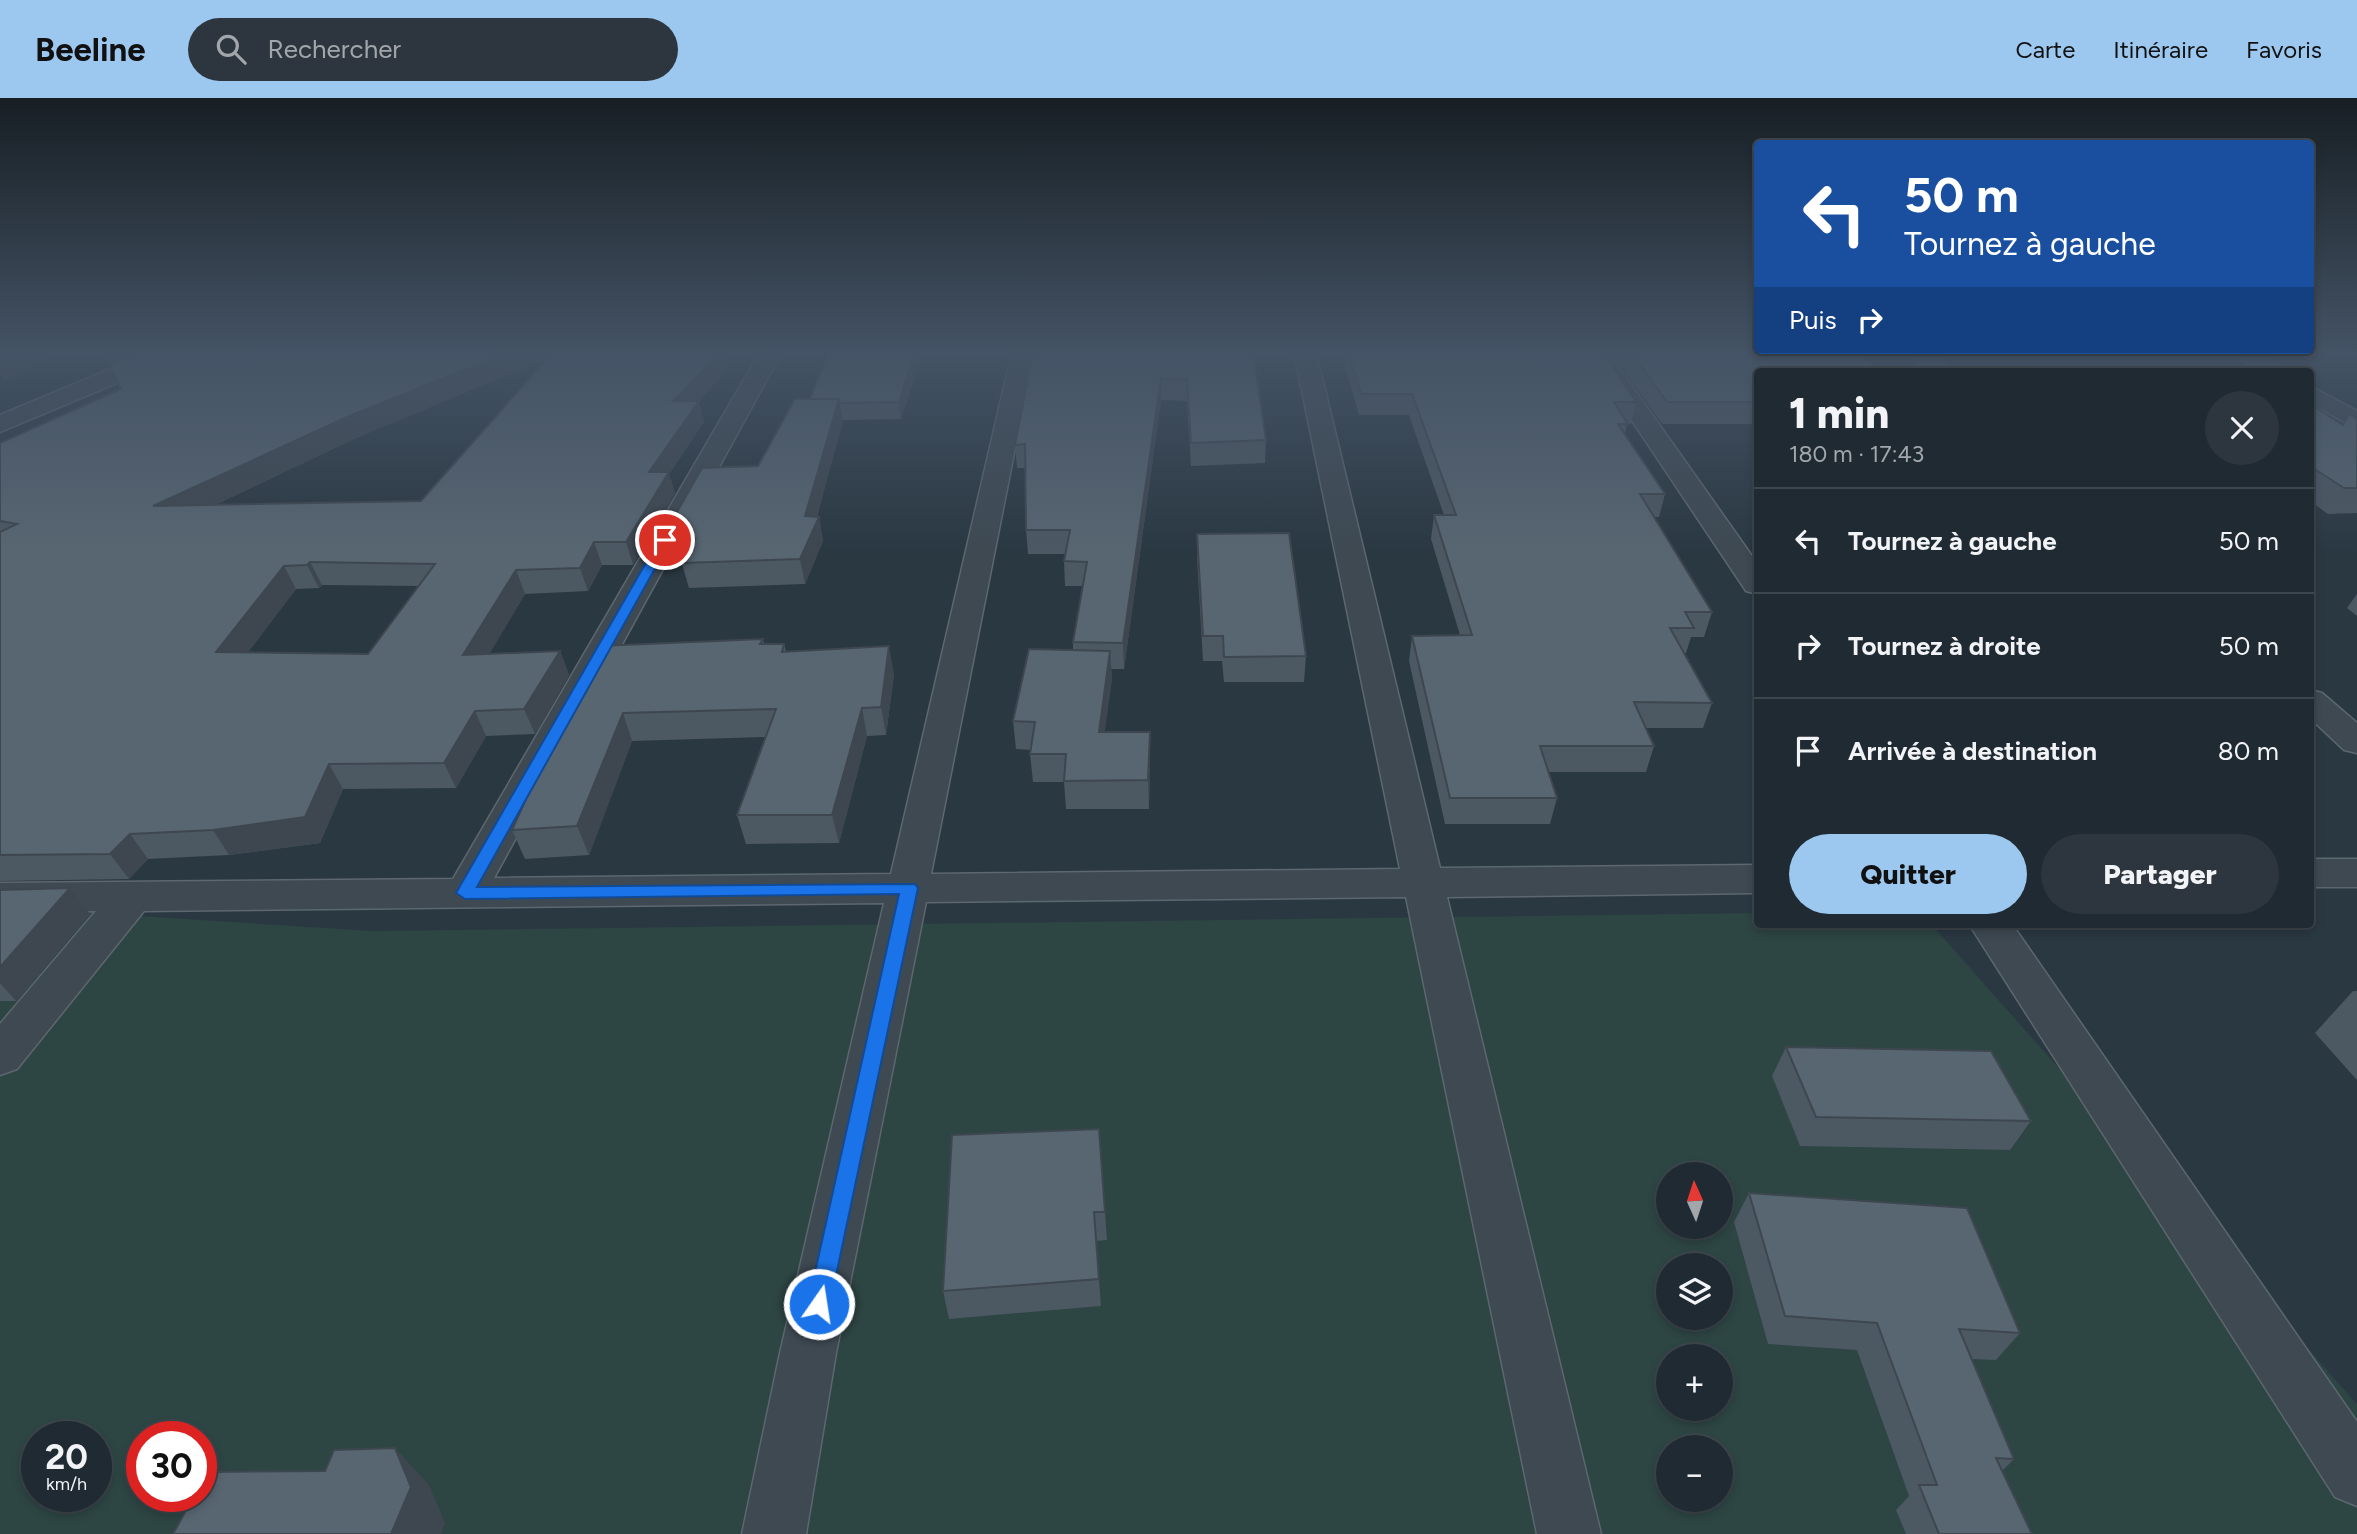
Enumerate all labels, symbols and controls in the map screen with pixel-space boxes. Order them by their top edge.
search box [188,18,678,81]
text: Beeline [35,30,146,69]
icon: search [212,30,250,68]
text: Rechercher [268,33,401,65]
text: Carte [2015,35,2075,64]
text: Itinéraire [2113,35,2208,64]
text: Favoris [2246,35,2322,64]
text: 50 m [1904,165,2019,224]
icon: left [1789,168,1880,259]
text: Tournez à gauche [1904,225,2156,263]
icon: right [1851,301,1889,339]
text: Puis [1789,304,1837,336]
text: 1 min [1789,388,1889,439]
button: close [2205,391,2279,465]
text: 180 m · 17:43 [1789,440,1924,468]
pin [635,510,695,570]
icon: arrive [646,521,684,559]
icon: left [1789,522,1827,560]
text: Tournez à gauche [1848,525,2057,557]
text: 50 m [2219,525,2279,557]
icon: right [1789,627,1827,665]
text: Tournez à droite [1848,630,2041,662]
text: 50 m [2219,630,2279,662]
icon: arrive [1789,732,1827,770]
text: Arrivée à destination [1848,735,2097,767]
text: 80 m [2218,735,2279,767]
button: Quitter [1789,834,2027,914]
button: Partager [2041,834,2279,914]
north arrow [1656,1162,1732,1239]
map controls [1656,1162,1733,1512]
button: layers [1656,1253,1733,1330]
position arrow [782,1267,856,1341]
button: + [1656,1344,1733,1421]
speed limit sign: 30 [126,1421,217,1512]
button: − [1656,1435,1733,1512]
text: 20 [45,1436,88,1478]
text: km/h [46,1473,87,1495]

